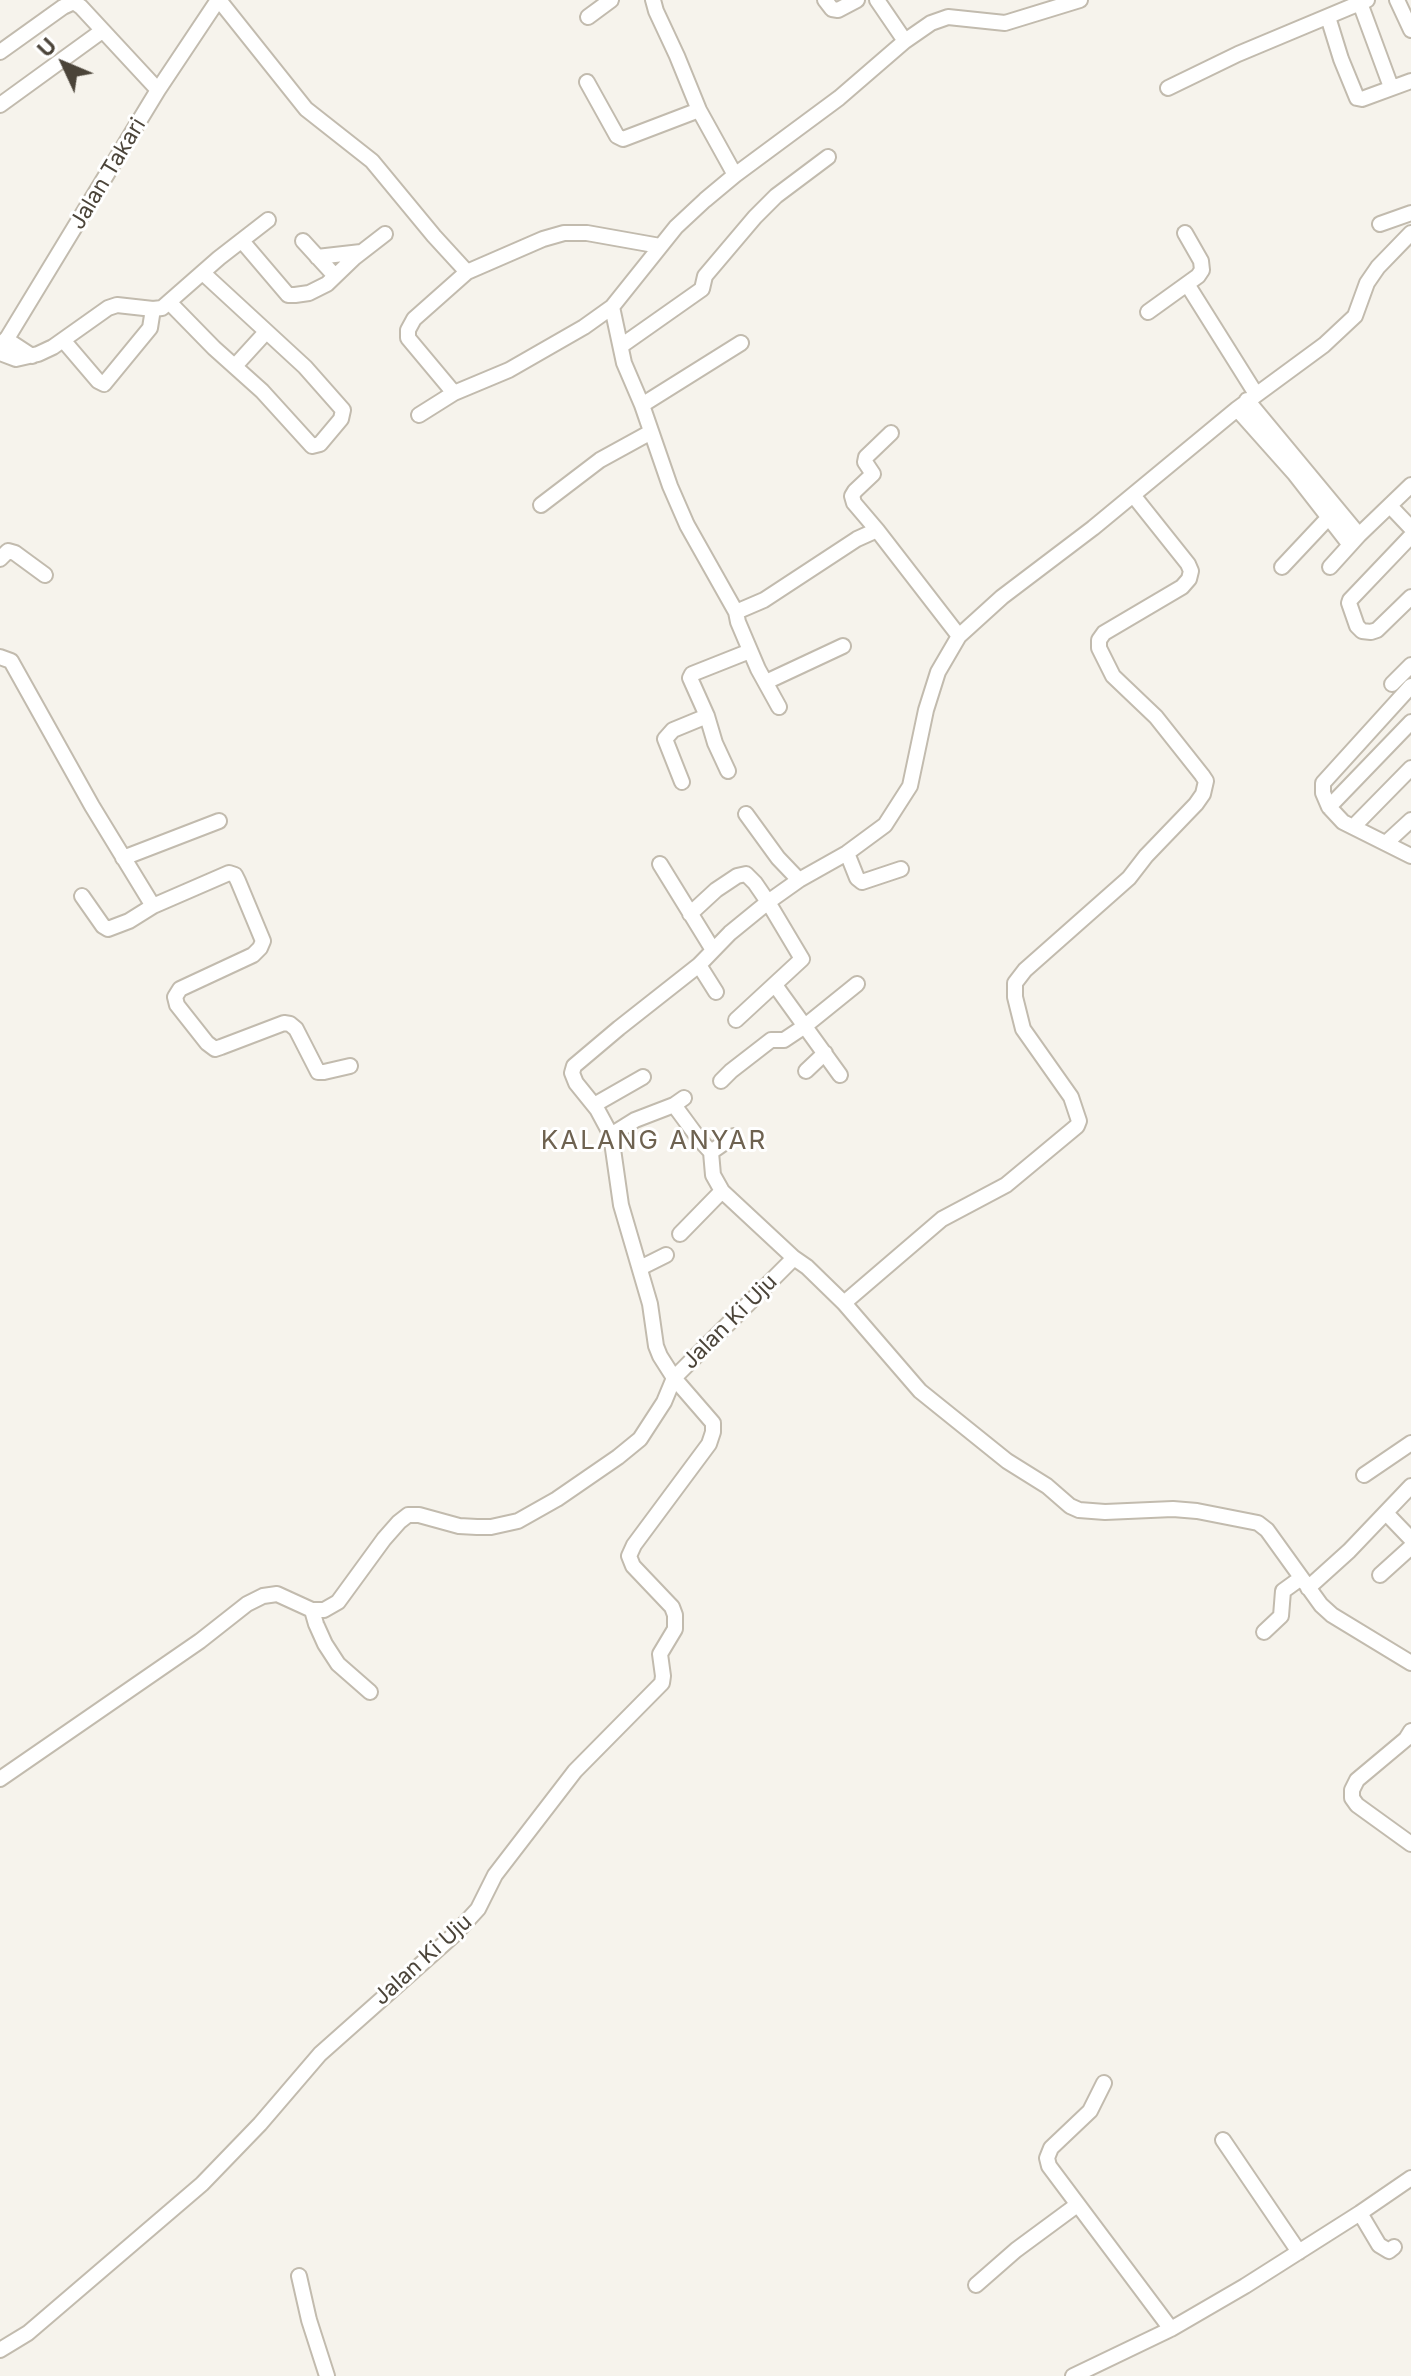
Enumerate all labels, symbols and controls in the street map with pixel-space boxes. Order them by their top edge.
north arrow [24,24,104,104]
text: U [32,33,62,62]
street label: Jalan Takari [64,114,152,234]
district label: KALANG ANYAR [541,1125,767,1157]
street label: Jalan Ki Uju [677,1269,783,1375]
street label: Jalan Ki Uju [368,1909,478,2011]

